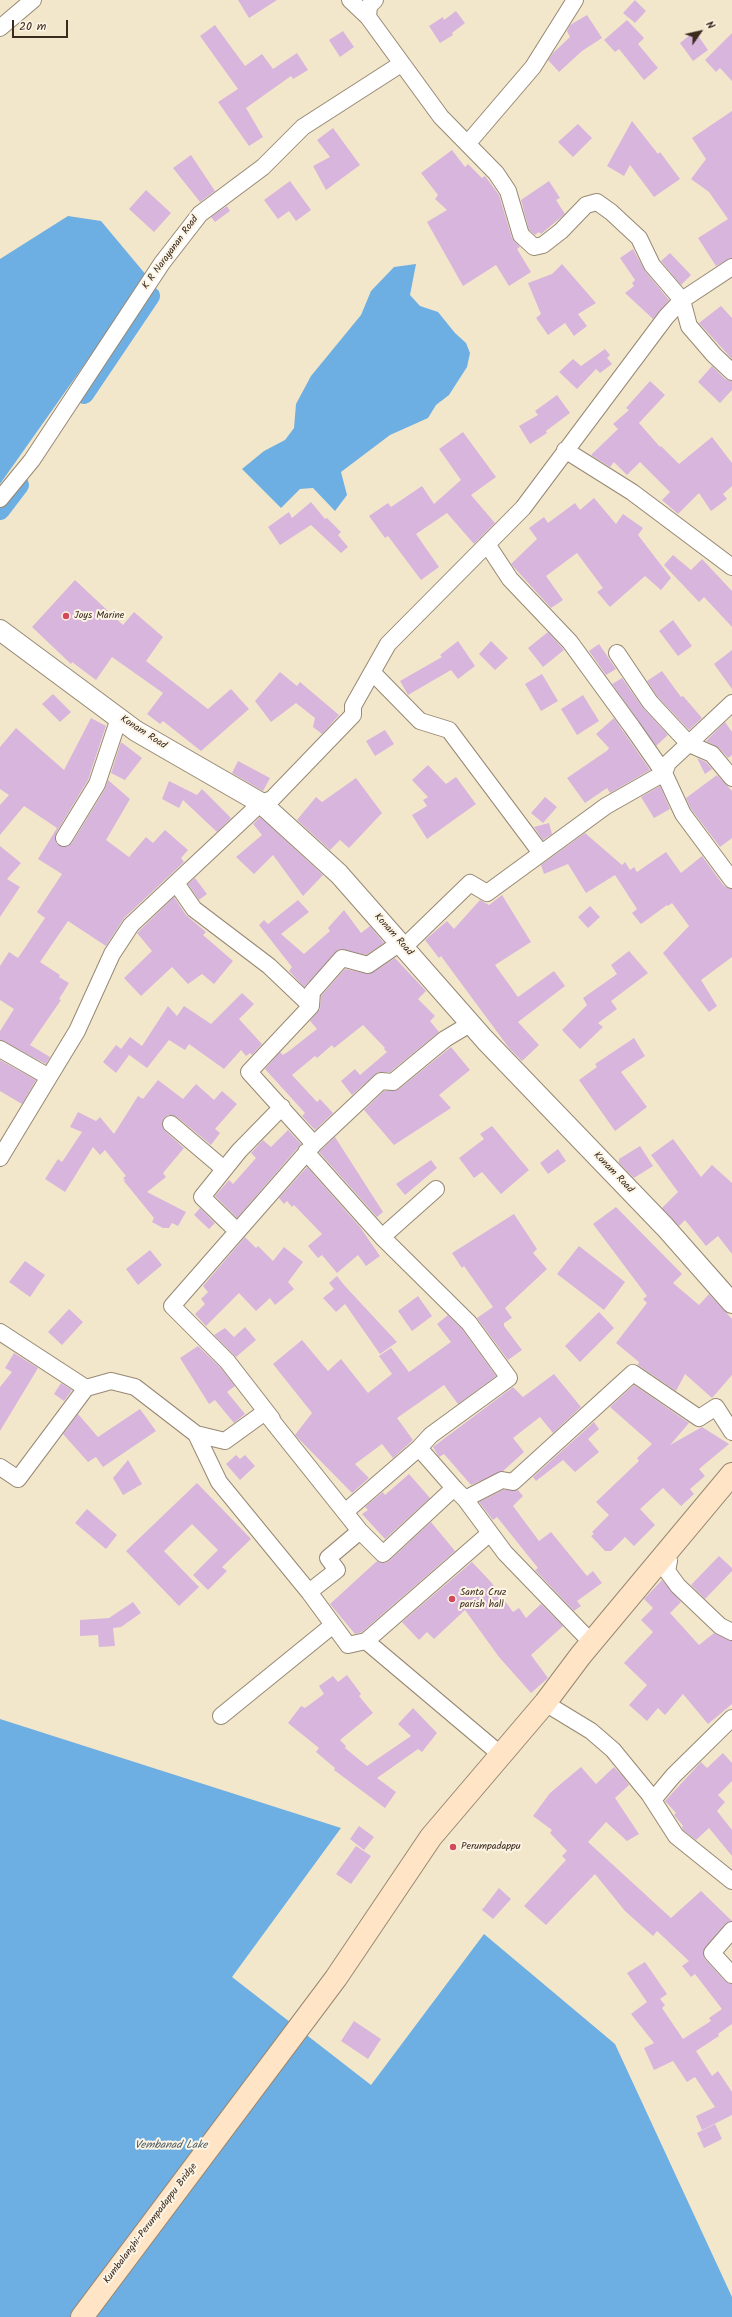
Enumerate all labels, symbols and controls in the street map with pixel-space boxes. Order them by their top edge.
scale bar [14,12,70,38]
north arrow [680,12,720,52]
text: 20 m [19,17,46,36]
text: N [701,17,719,33]
street label: K R Narayanan Road [140,214,202,292]
place label: Joys Marine [74,610,124,622]
marker: Joys Marine [61,611,71,621]
street label: Konam Road [118,714,168,752]
street label: Konam Road [371,911,415,959]
street label: Konam Road [590,1150,636,1196]
place label: Santa Cruz parish hall [460,1587,506,1610]
marker: Santa Cruz parish hall [447,1594,457,1604]
place label: Perumpadappu [461,1841,521,1853]
marker: Perumpadappu [448,1842,458,1852]
water label: Vembanad Lake [135,2139,207,2153]
street label: Kumbalanghi-Perumpadappu Bridge [102,2161,200,2287]

